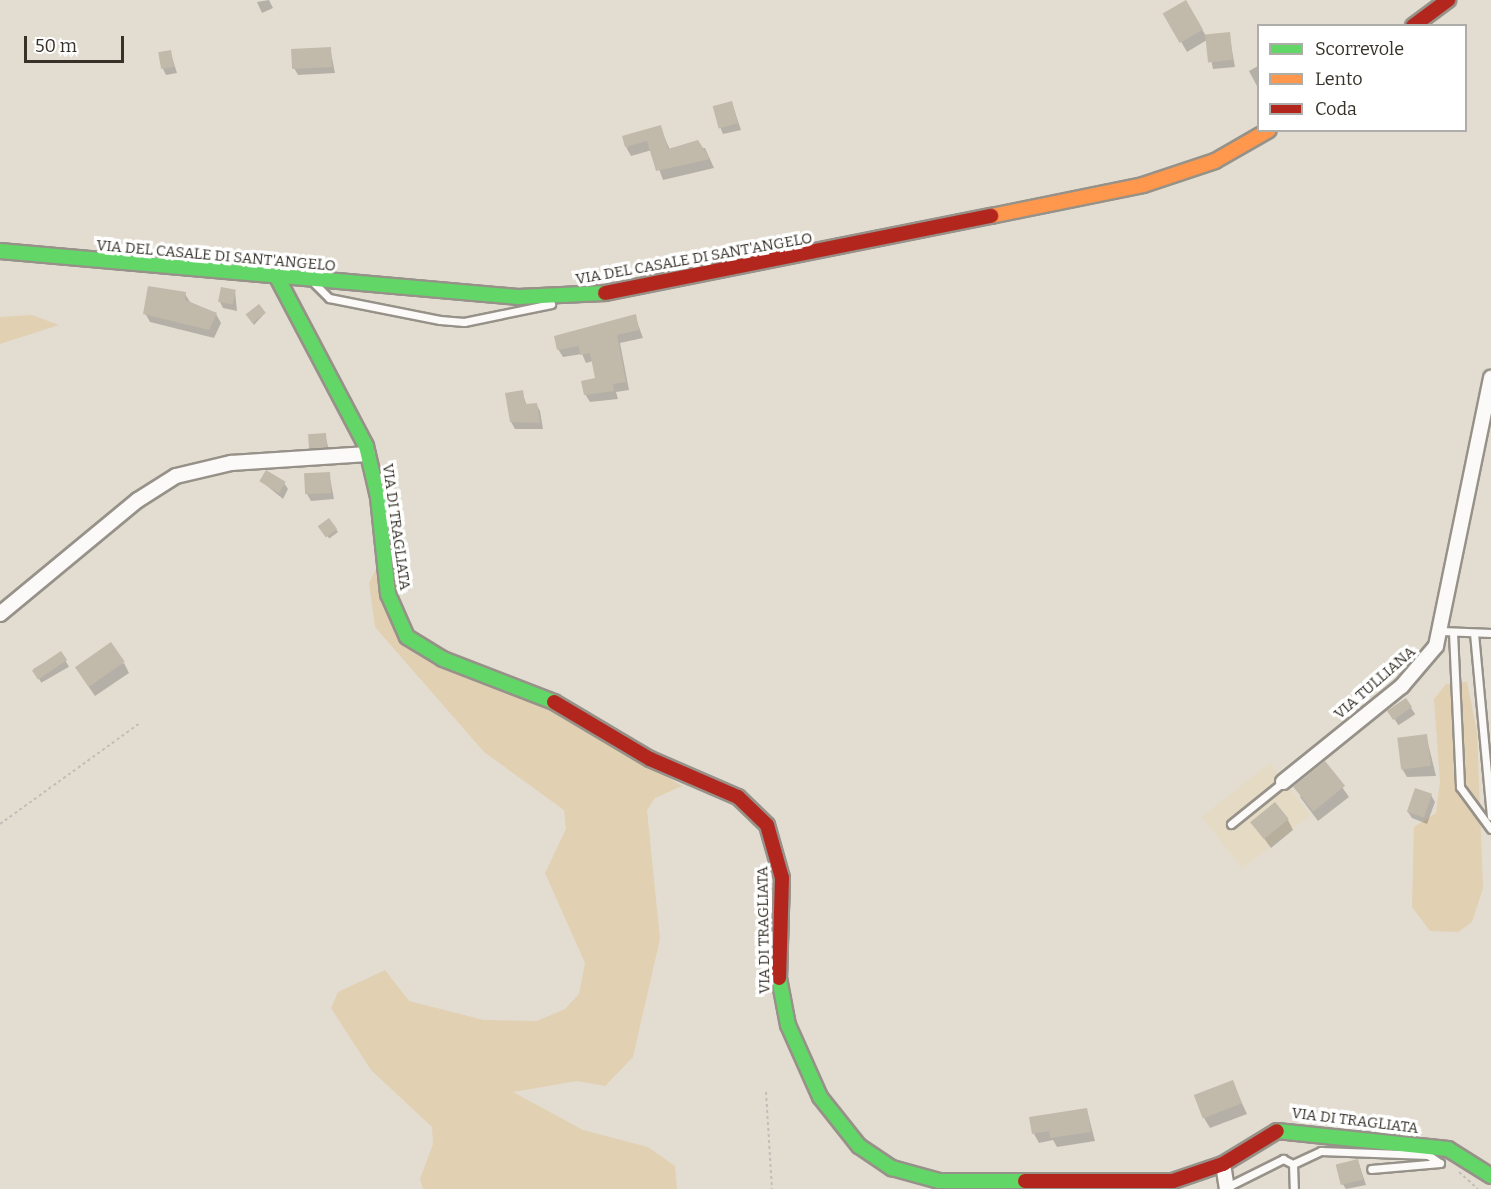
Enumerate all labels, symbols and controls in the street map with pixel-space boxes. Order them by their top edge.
scale bar [27,24,128,62]
legend [1257,24,1467,132]
text: 50 m [35,35,77,57]
text: Scorrevole [1315,38,1404,60]
text: Lento [1315,68,1363,90]
text: Coda [1315,98,1357,120]
street label: VIA DEL CASALE DI SANT'ANGELO [574,229,814,289]
street label: VIA DEL CASALE DI SANT'ANGELO [96,237,336,275]
street label: VIA DI TRAGLIATA [378,463,414,591]
street label: VIA TULLIANA [1331,643,1419,723]
street label: VIA DI TRAGLIATA [754,866,774,994]
street label: VIA DI TRAGLIATA [1291,1104,1419,1138]

